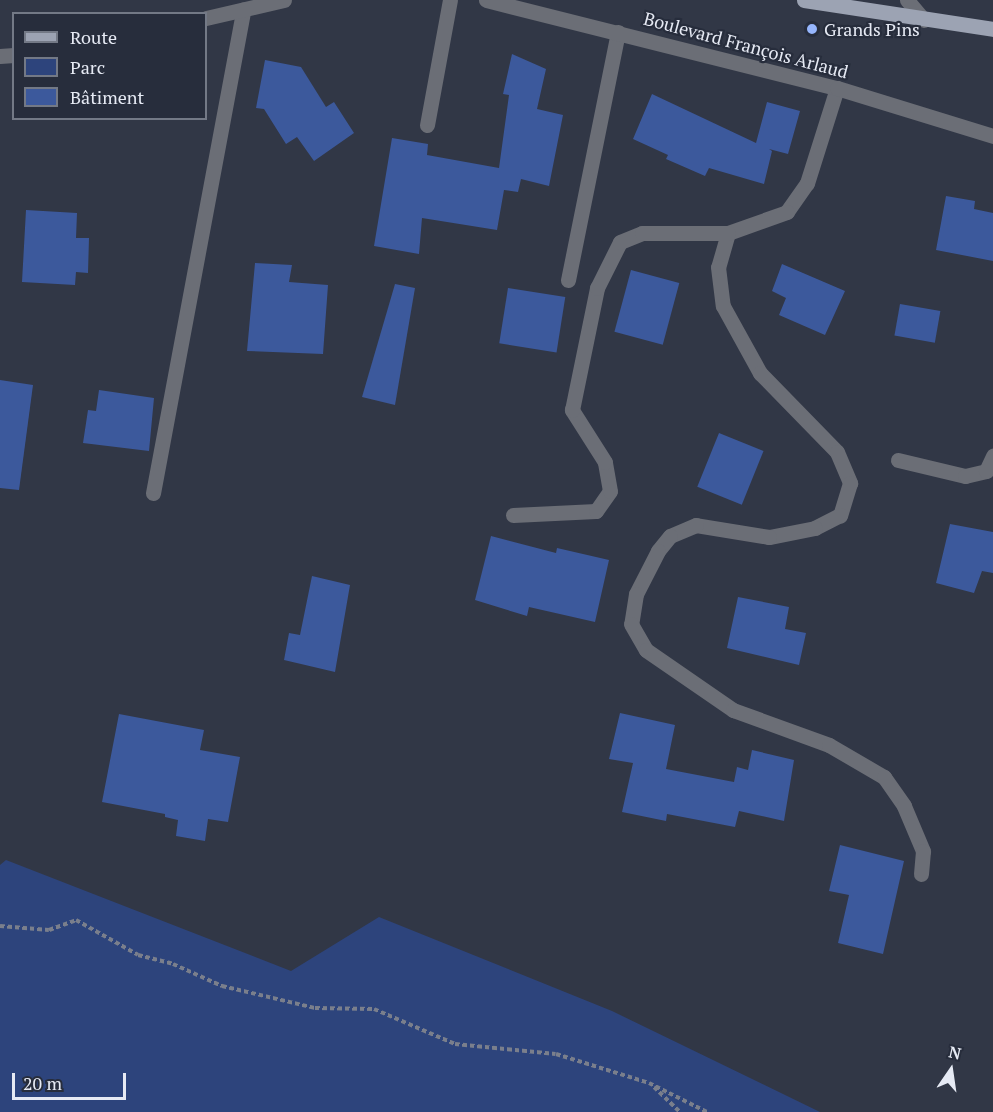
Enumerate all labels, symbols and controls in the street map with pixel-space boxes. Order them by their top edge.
street label: Boulevard François Arlaud [641,7,851,83]
legend [12,12,207,120]
place label: Grands Pins [824,18,920,40]
marker: Grands Pins [805,22,819,36]
text: Route [70,25,117,49]
text: Parc [70,55,105,79]
text: Bâtiment [70,85,144,109]
north arrow [921,1040,981,1100]
text: N [947,1040,963,1065]
scale bar [15,1061,129,1099]
text: 20 m [23,1071,62,1095]

